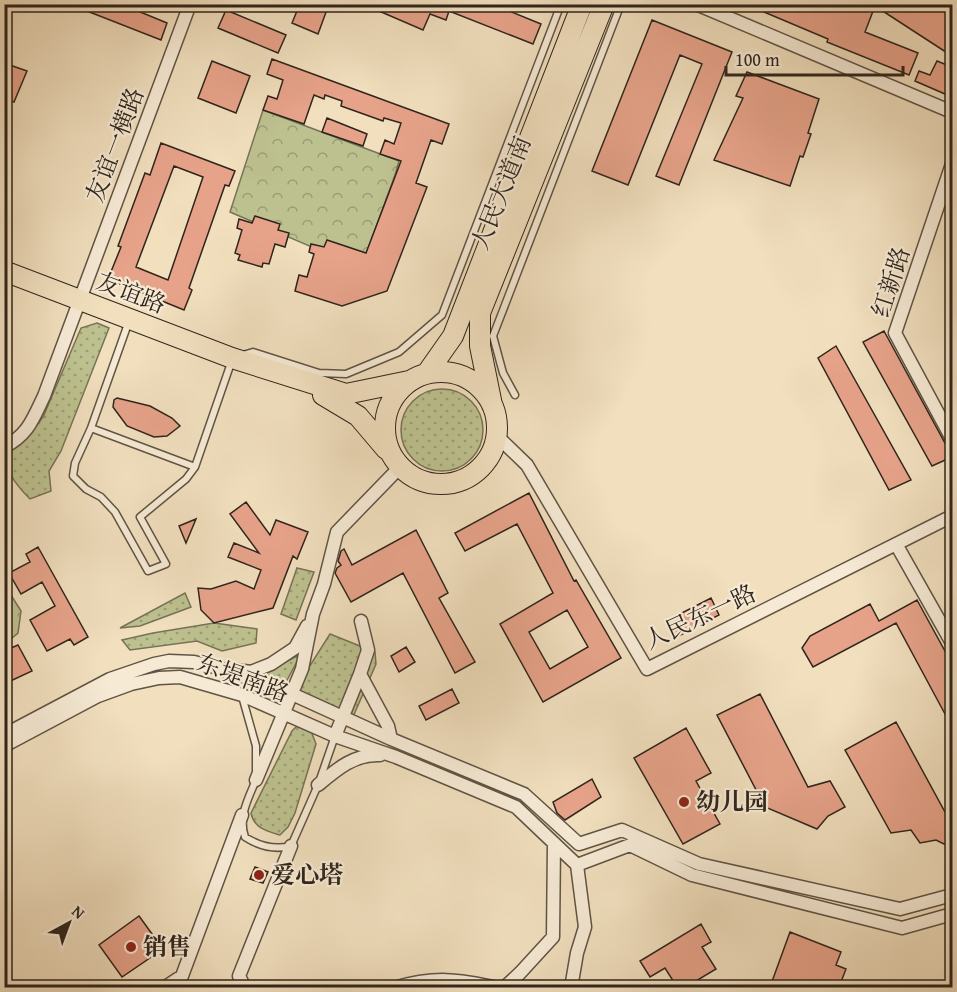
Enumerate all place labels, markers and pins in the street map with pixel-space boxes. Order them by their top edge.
place label: 幼儿园 [696,784,768,819]
marker: 幼儿园 [677,795,691,809]
place label: 爱心塔 [271,857,343,892]
marker: 爱心塔 [252,868,266,882]
place label: 销售 [143,929,191,964]
marker: 销售 [124,940,138,954]

